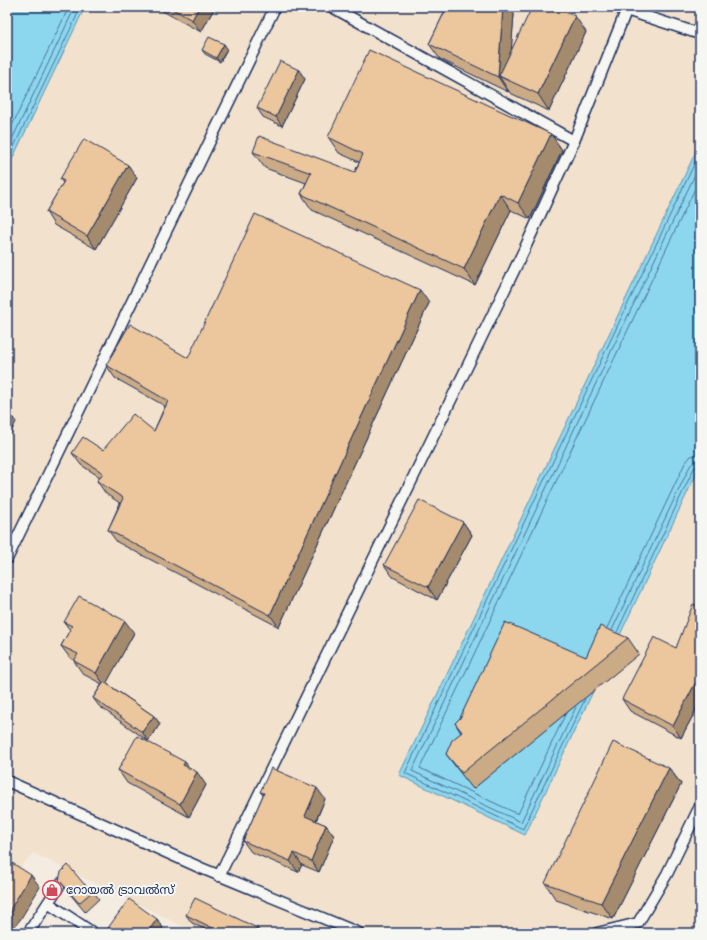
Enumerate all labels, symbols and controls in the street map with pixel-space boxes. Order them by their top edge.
shop icon: റോയൽ ട്രാവൽസ് [41,879,63,901]
place label: റോയൽ ട്രാവൽസ് [66,881,175,897]

